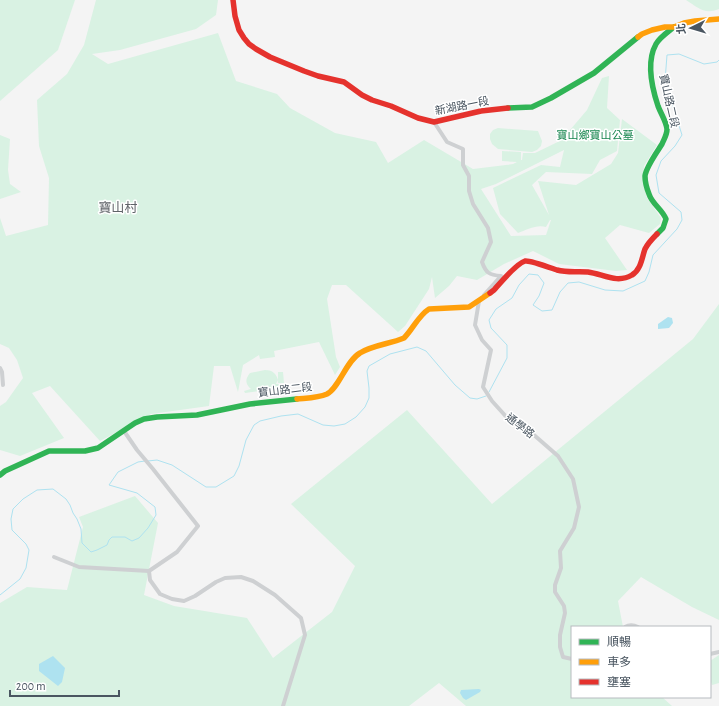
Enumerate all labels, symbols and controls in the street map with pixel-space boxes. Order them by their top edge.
north arrow [671,8,711,48]
text: 北 [676,23,687,35]
street label: 寶山路二段 [657,73,682,129]
street label: 新湖路一段 [434,94,490,117]
park label: 寶山鄉寶山公墓 [557,129,634,141]
district label: 寶山村 [98,200,138,215]
street label: 寶山路二段 [257,380,313,399]
street label: 通學路 [504,411,537,440]
legend [571,626,711,698]
text: 順暢 [607,636,631,648]
text: 車多 [607,655,631,668]
scale bar [10,672,119,698]
text: 壅塞 [607,675,631,688]
text: 200 m [16,680,46,692]

